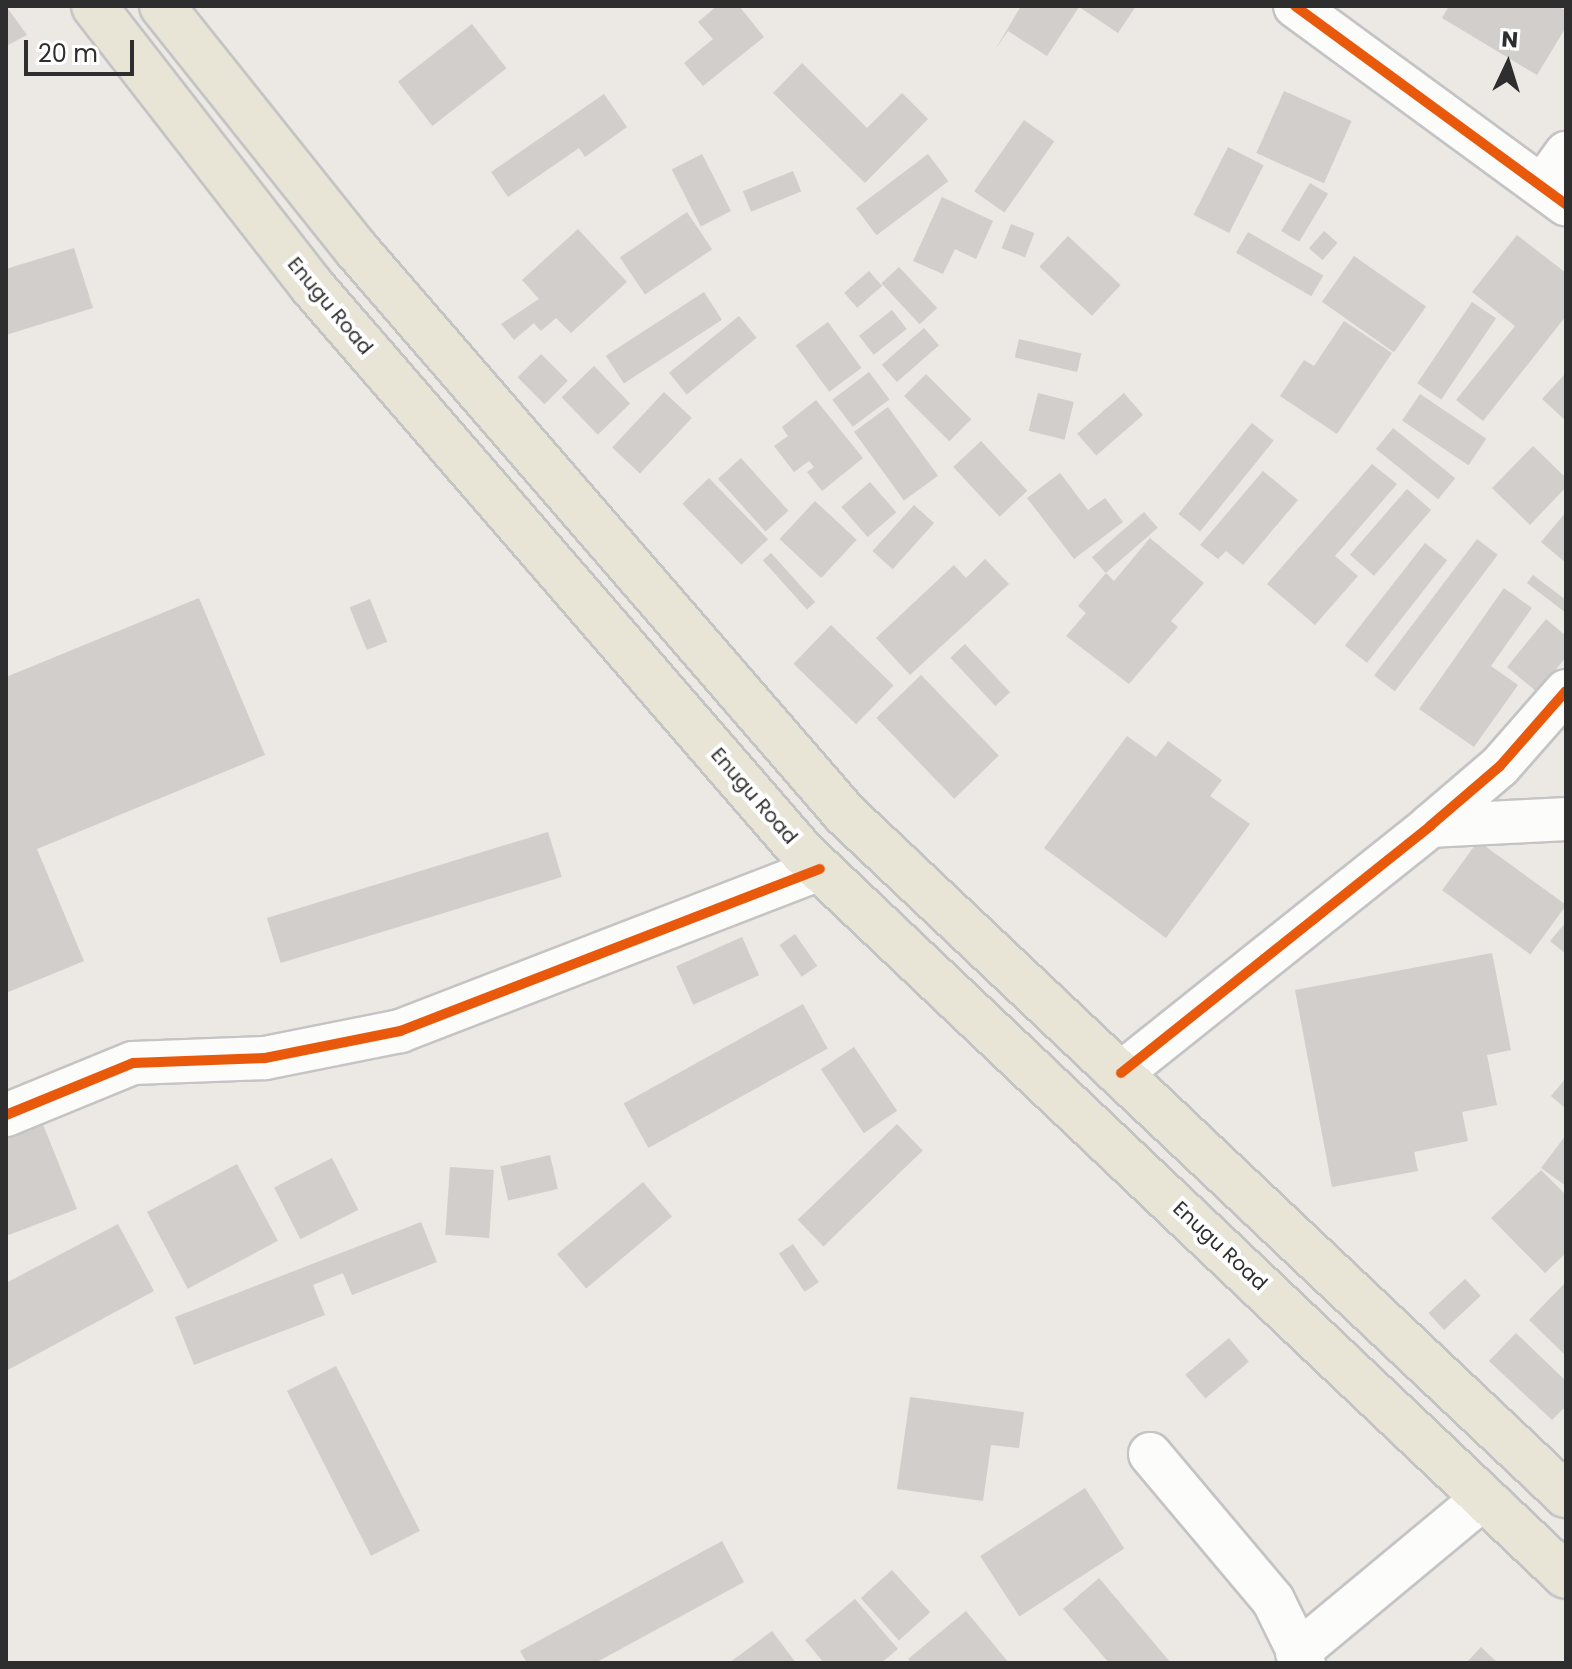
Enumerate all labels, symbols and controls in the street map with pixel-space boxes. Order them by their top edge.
scale bar [28,24,138,74]
north arrow [1468,24,1548,104]
text: N [1500,24,1519,56]
text: 20 m [38,37,98,70]
street label: Enugu Road [282,253,378,359]
street label: Enugu Road [706,743,802,849]
street label: Enugu Road [1168,1196,1272,1296]

